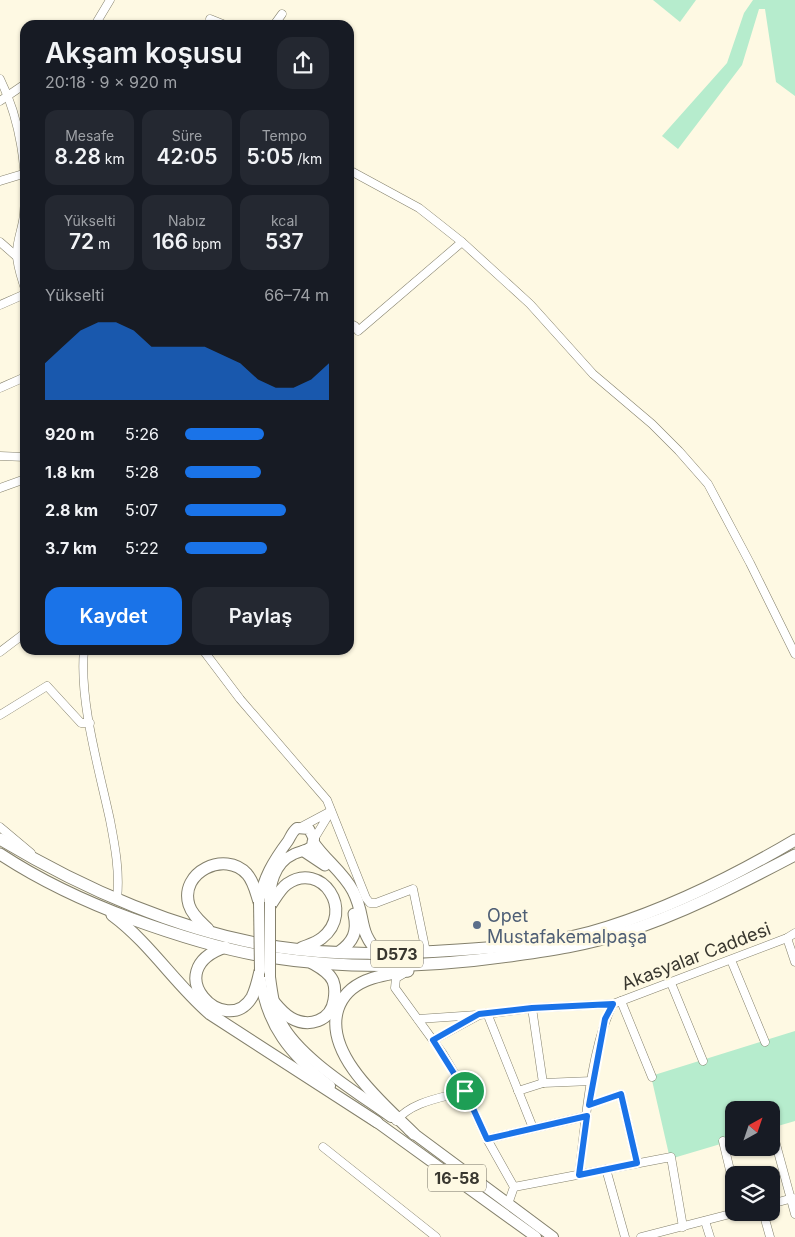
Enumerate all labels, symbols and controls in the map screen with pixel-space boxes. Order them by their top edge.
text: Akşam koşusu [45,36,242,70]
button: share [277,37,329,89]
text: 20:18 · 9 × 920 m [45,72,177,92]
text: Mesafe [65,127,114,144]
text: Süre [172,127,202,144]
text: Tempo [262,127,307,144]
text: 8.28 [55,144,101,169]
text: 42:05 [157,144,217,169]
text: 5:05 [246,144,293,169]
text: km [101,150,125,167]
text: /km [293,150,322,167]
text: Yükselti [64,212,116,229]
text: Nabız [168,212,206,229]
text: kcal [271,212,298,229]
text: 72 [69,229,94,254]
text: 166 [152,229,188,254]
text: 537 [265,229,304,254]
text: m [94,235,110,252]
text: bpm [188,235,222,252]
text: Yükselti [45,285,104,305]
text: 66–74 m [264,285,329,305]
text: 920 m [45,424,95,444]
text: 5:26 [125,424,159,444]
text: 1.8 km [45,462,95,482]
text: 5:28 [125,462,159,482]
text: 2.8 km [45,500,98,520]
text: 5:07 [125,500,158,520]
text: 3.7 km [45,538,97,558]
text: 5:22 [125,538,159,558]
button: Kaydet [45,587,182,645]
button: Paylaş [192,587,329,645]
place label: Opet Mustafakemalpaşa [487,905,647,947]
street label: Akasyalar Caddesi [618,918,774,994]
marker: Opet Mustafakemalpaşa [471,919,483,931]
road number: D573 [371,941,423,968]
pin [444,1070,486,1112]
icon: arrive [451,1077,479,1105]
north arrow [725,1101,780,1156]
map controls [725,1101,780,1221]
road number: 16-58 [428,1164,486,1192]
button: layers [725,1166,780,1221]

